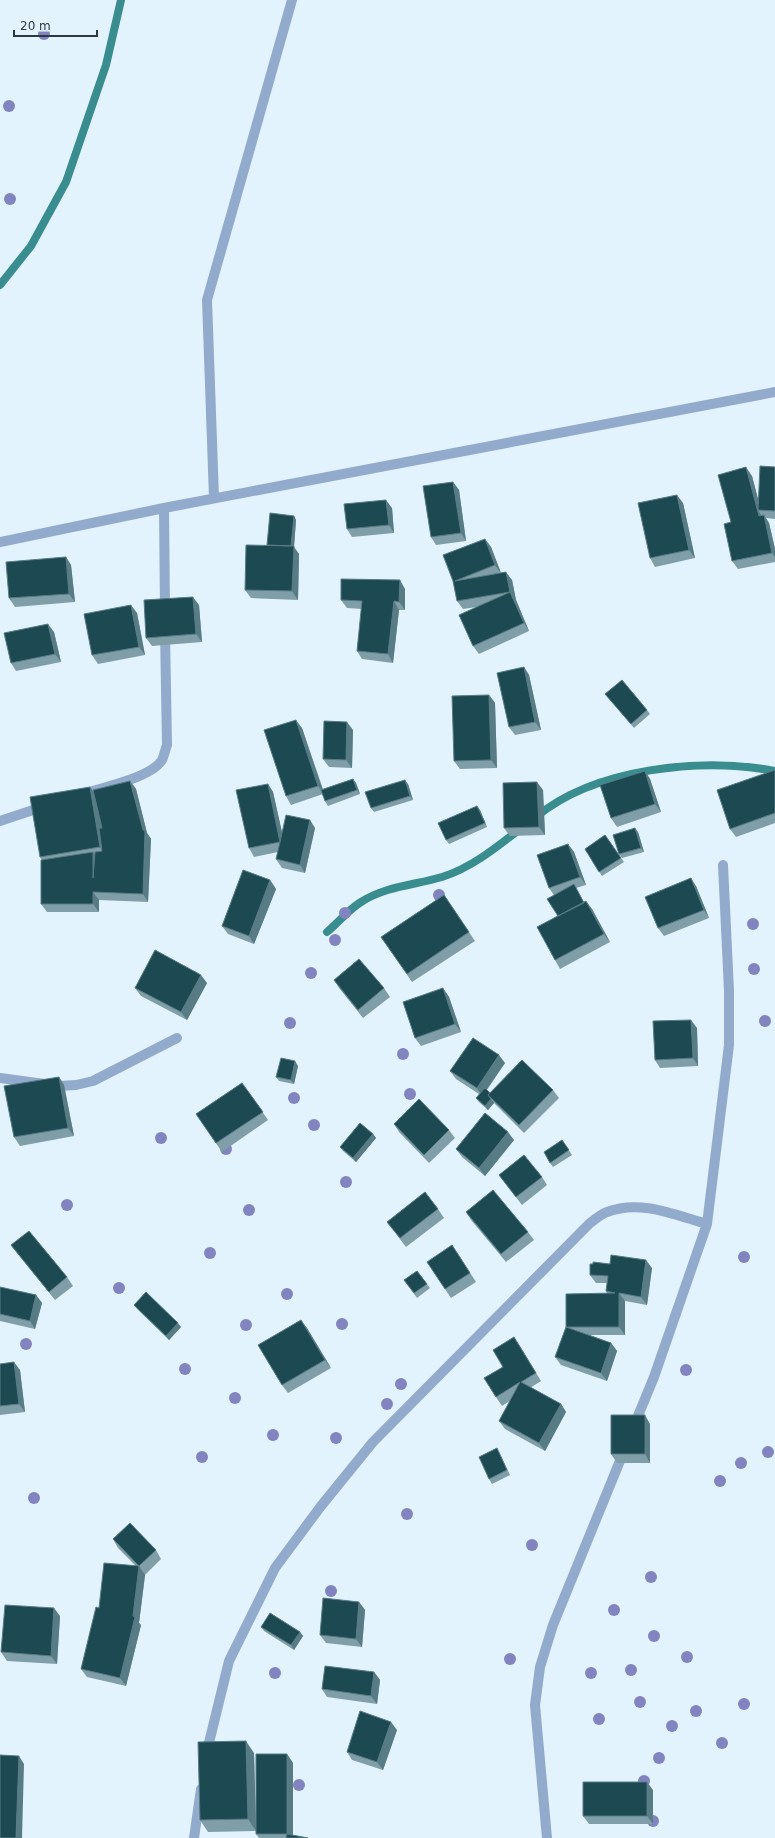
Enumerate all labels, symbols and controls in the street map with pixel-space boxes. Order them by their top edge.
scale bar [14,12,97,38]
text: 20 m [20,19,51,33]

